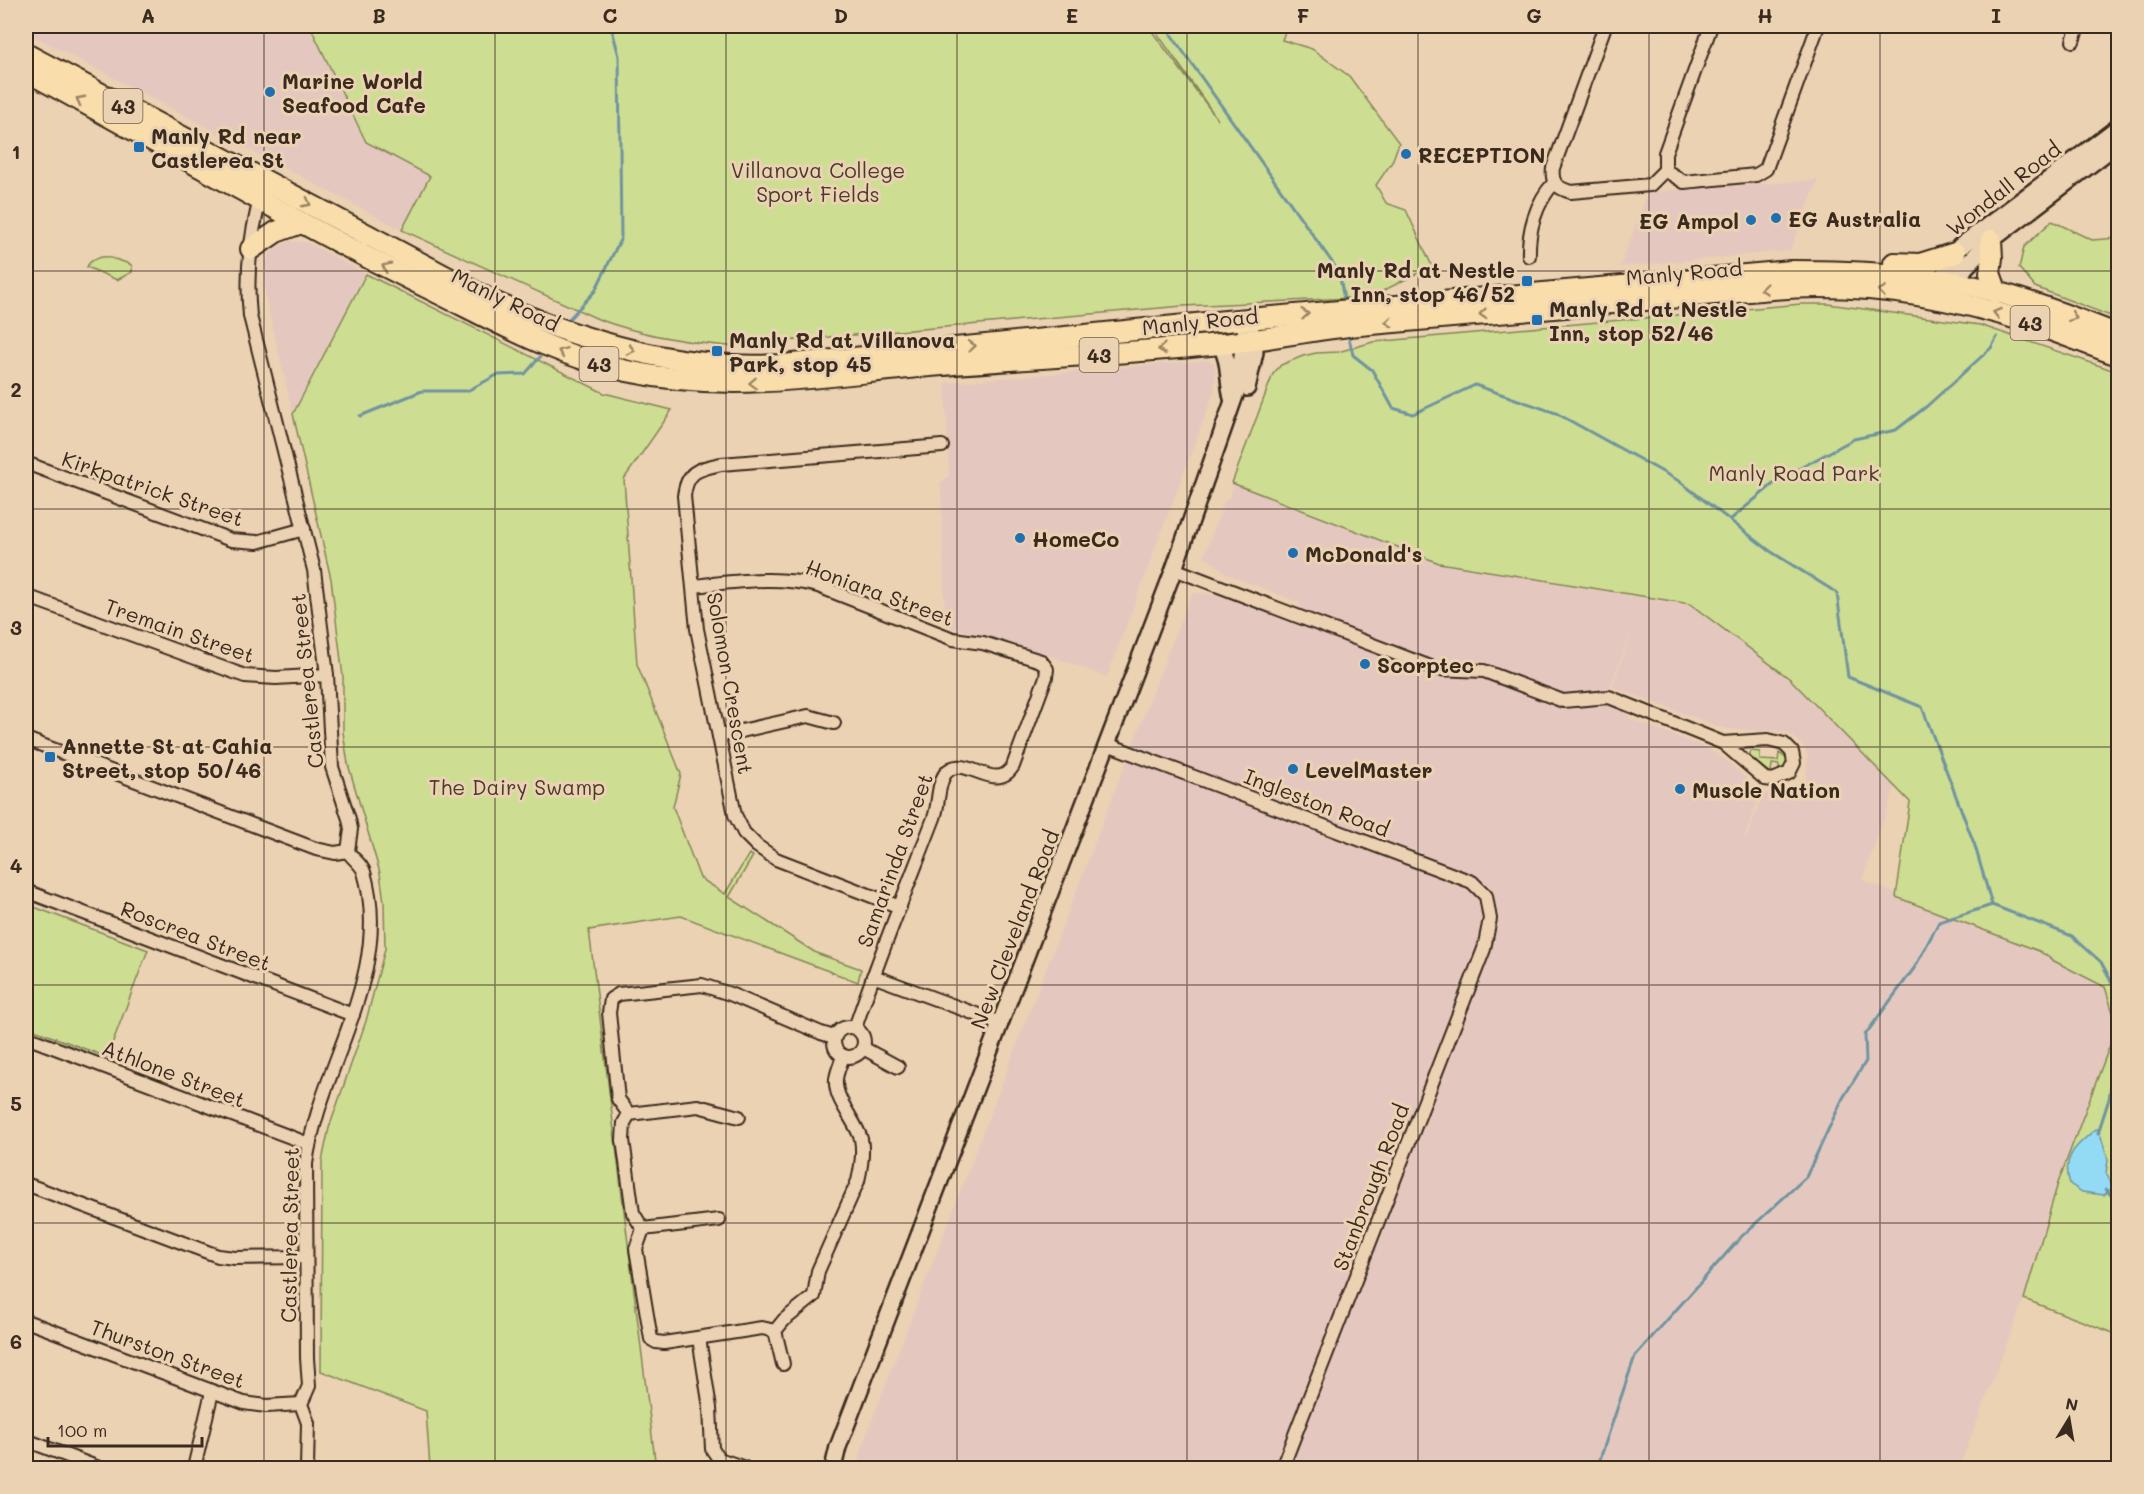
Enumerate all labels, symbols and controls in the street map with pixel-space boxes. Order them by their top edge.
text: A [141,2,155,28]
text: B [372,2,386,28]
text: C [603,2,618,28]
text: D [834,2,848,28]
text: E [1066,2,1078,28]
text: F [1297,2,1310,28]
text: G [1526,2,1542,28]
text: H [1757,2,1773,28]
text: I [1991,2,2001,28]
place label: Marine World Seafood Cafe [282,67,426,118]
marker: Marine World Seafood Cafe [263,85,277,99]
road number: 43 [104,89,142,123]
one-way arrow [76,96,87,107]
place label: Manly Rd near Castlerea St [151,122,301,173]
street label: Wondall Road [1940,135,2066,241]
text: 1 [12,138,20,164]
marker: Manly Rd near Castlerea St [132,140,146,154]
place label: RECEPTION [1418,141,1545,168]
marker: RECEPTION [1399,147,1413,161]
park label: Villanova College Sport Fields [731,156,905,207]
one-way arrow [301,196,311,207]
place label: EG Australia [1788,205,1921,232]
place label: EG Ampol [1639,207,1739,234]
marker: EG Australia [1769,211,1783,225]
marker: EG Ampol [1744,213,1758,227]
street label: Manly Road [1625,253,1743,291]
place label: Manly Rd at Nestle Inn, stop 46/52 [1317,256,1515,307]
street label: Manly Road [448,261,564,337]
one-way arrow [382,263,393,275]
marker: Manly Rd at Nestle Inn, stop 46/52 [1520,274,1534,288]
one-way arrow [1760,282,1769,295]
one-way arrow [1877,285,1886,298]
place label: Manly Rd at Nestle Inn, stop 52/46 [1549,295,1747,346]
street label: Manly Road [1141,301,1259,341]
road number: 43 [2010,306,2050,340]
one-way arrow [1479,307,1488,320]
one-way arrow [1301,308,1310,321]
one-way arrow [1992,308,2003,320]
one-way arrow [2067,310,2078,323]
marker: Manly Rd at Nestle Inn, stop 52/46 [1530,313,1544,327]
one-way arrow [1384,315,1393,328]
place label: Manly Rd at Villanova Park, stop 45 [729,326,955,377]
road number: 43 [1080,338,1118,372]
one-way arrow [968,340,977,353]
one-way arrow [1158,342,1167,355]
one-way arrow [626,343,636,356]
marker: Manly Rd at Villanova Park, stop 45 [710,344,724,358]
one-way arrow [557,346,568,359]
road number: 43 [580,347,618,381]
text: 2 [10,376,22,402]
one-way arrow [749,376,758,389]
street label: Kirkpatrick Street [59,444,247,532]
park label: Manly Road Park [1708,459,1880,486]
place label: HomeCo [1032,525,1119,552]
marker: HomeCo [1013,531,1027,545]
place label: McDonald's [1305,540,1422,567]
marker: McDonald's [1286,546,1300,560]
street label: Honiara Street [802,553,958,631]
street label: Solomon Crescent [702,590,760,776]
street label: Tremain Street [102,592,258,668]
street label: Castlerea Street [283,592,329,770]
text: 3 [10,614,22,640]
place label: Scorptec [1377,651,1474,678]
marker: Scorptec [1358,657,1372,671]
place label: Annette St at Cahia Street, stop 50/46 [62,732,273,783]
marker: Annette St at Cahia Street, stop 50/46 [43,750,57,764]
place label: LevelMaster [1305,756,1433,783]
street label: Ingleston Road [1240,762,1394,842]
marker: LevelMaster [1286,762,1300,776]
street label: Samarinda Street [850,769,938,951]
park label: The Dairy Swamp [429,773,605,800]
place label: Muscle Nation [1692,776,1840,803]
marker: Muscle Nation [1673,782,1687,796]
street label: New Cleveland Road [964,826,1064,1032]
text: 4 [10,852,23,878]
street label: Roscrea Street [117,894,275,976]
street label: Athlone Street [98,1033,250,1113]
text: 5 [10,1090,22,1116]
street label: Stanbrough Road [1326,1100,1414,1274]
street label: Castlerea Street [274,1147,304,1323]
street label: Thurston Street [87,1312,249,1394]
text: 6 [10,1328,22,1354]
north arrow [2039,1389,2099,1449]
text: N [2064,1392,2080,1415]
scale bar [48,1410,202,1448]
text: 100 m [57,1418,107,1442]

